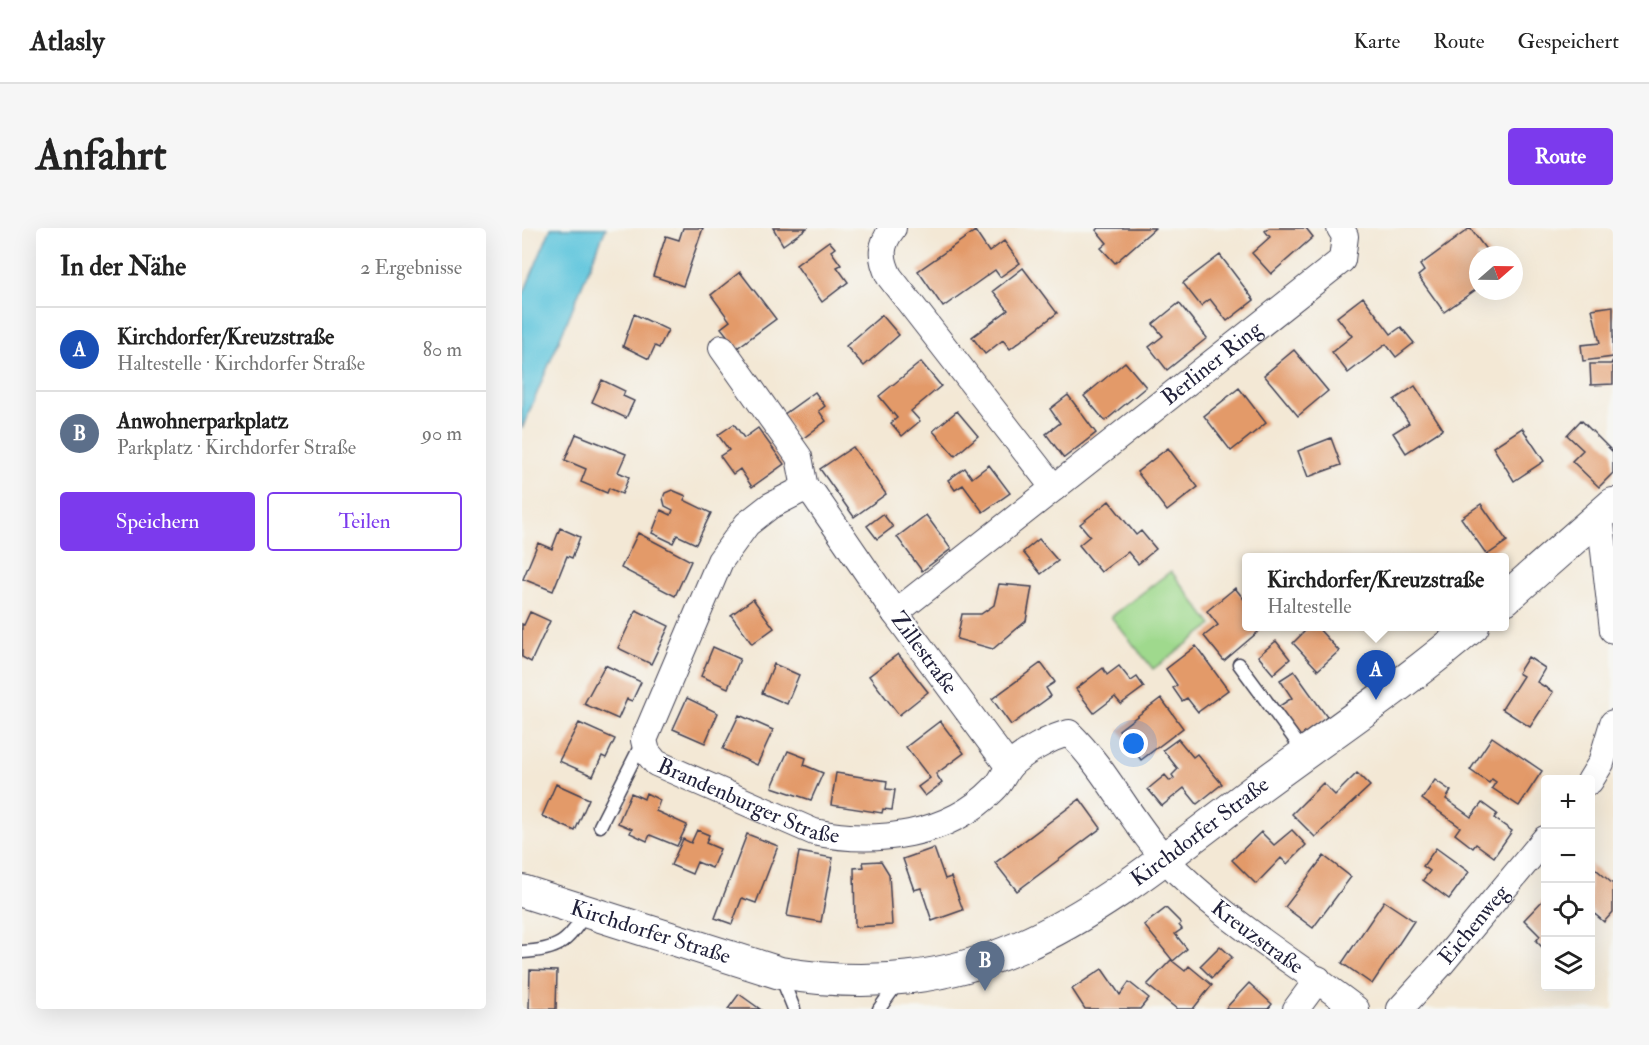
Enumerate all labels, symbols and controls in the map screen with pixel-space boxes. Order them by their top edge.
text: Atlasly [30,24,104,59]
text: Karte [1354,28,1400,55]
text: Route [1433,28,1485,55]
text: Gespeichert [1518,28,1619,55]
button: Route [1508,128,1613,185]
text: Anfahrt [36,130,167,182]
north arrow [1469,246,1523,300]
text: In der Nähe [60,251,186,283]
text: 2 Ergebnisse [360,255,462,280]
street label: Berliner Ring [1156,314,1268,412]
text: Kirchdorfer/Kreuzstraße [117,323,334,351]
text: A [73,337,86,362]
text: 80 m [423,337,462,362]
text: Haltestelle · Kirchdorfer Straße [117,351,365,376]
text: Anwohnerparkplatz [117,407,288,435]
text: B [73,421,86,446]
text: 90 m [422,421,462,446]
text: Parkplatz · Kirchdorfer Straße [117,435,356,460]
button: Speichern [60,492,255,551]
button: Teilen [267,492,462,551]
popup [1242,553,1509,631]
text: Kirchdorfer/Kreuzstraße [1267,566,1484,594]
text: Haltestelle [1267,594,1352,619]
street label: Zillestraße [885,606,964,700]
pin: A [1356,650,1396,700]
your location [1119,729,1148,758]
street label: Brandenburger Straße [653,751,841,850]
street label: Kirchdorfer Straße [1125,770,1275,893]
map controls [1541,775,1595,991]
button: + [1541,775,1595,829]
button: − [1541,829,1595,883]
street label: Eichenweg [1432,878,1516,971]
button: locate [1541,883,1595,937]
street label: Kirchdorfer Straße [567,893,734,970]
street label: Kreuzstraße [1206,894,1309,980]
button: layers [1541,937,1595,991]
pin: B [966,942,1004,991]

